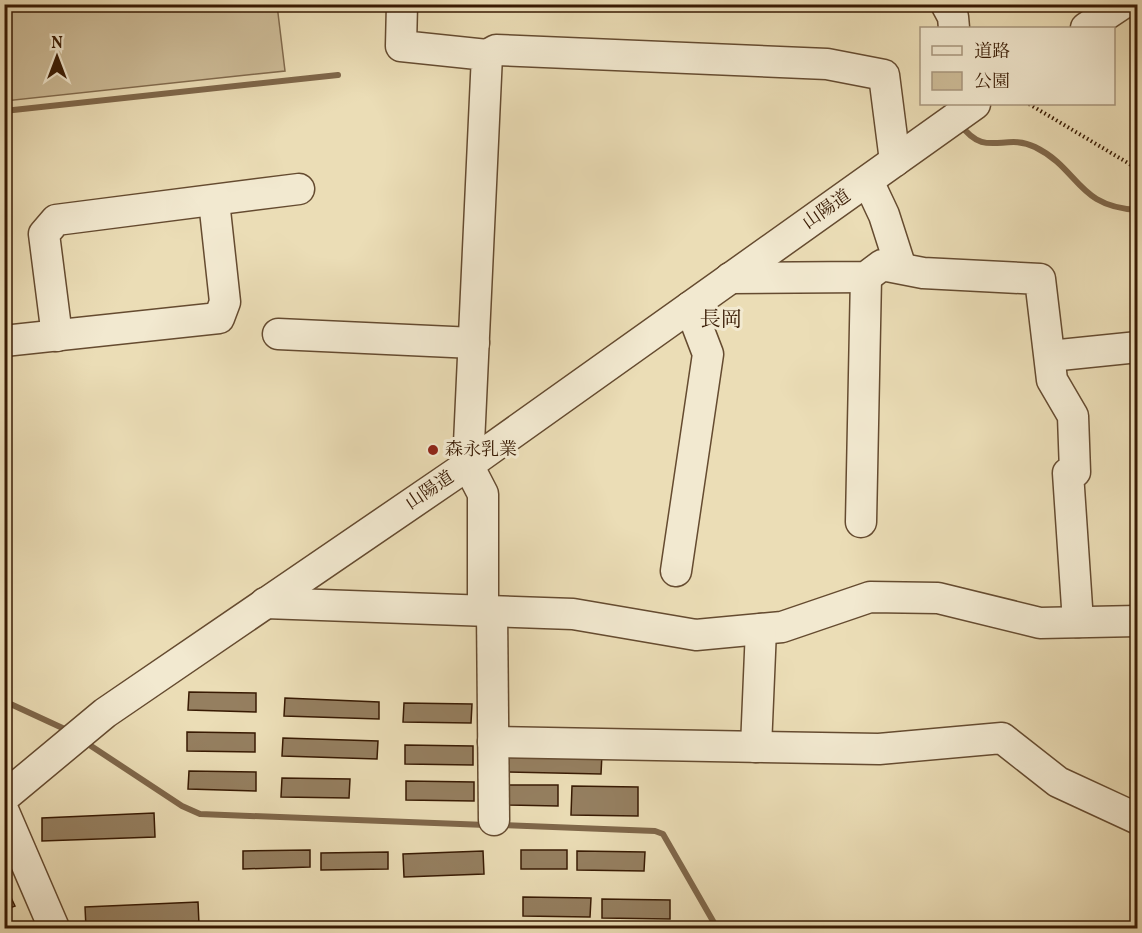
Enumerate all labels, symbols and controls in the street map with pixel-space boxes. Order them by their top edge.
north arrow [27,27,87,87]
legend [920,27,1115,105]
text: N [51,33,63,55]
text: 道路 [974,40,1010,65]
text: 公園 [974,70,1010,95]
street label: 山陽道 [798,184,856,236]
district label: 長岡 [700,306,742,335]
place label: 森永乳業 [445,438,517,463]
marker: 森永乳業 [426,443,440,457]
street label: 山陽道 [401,466,459,516]

